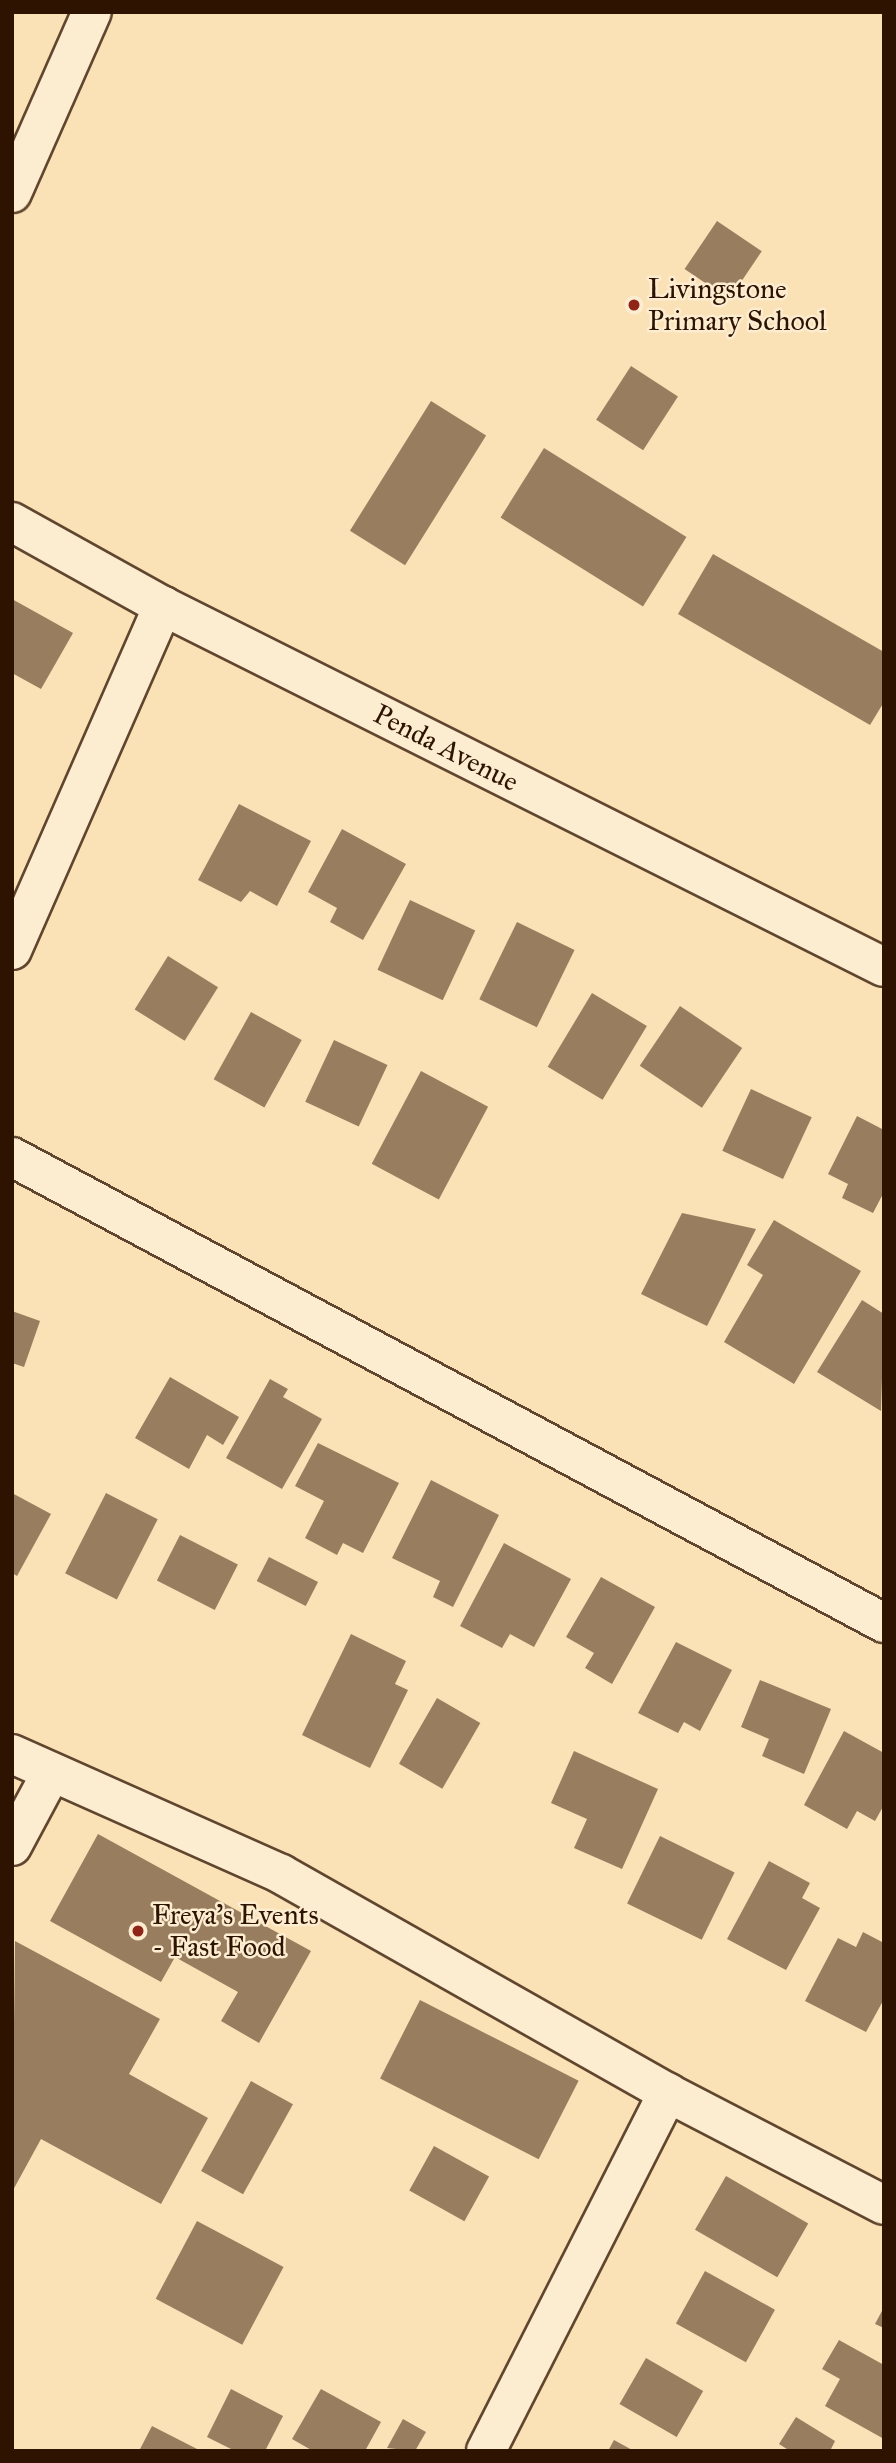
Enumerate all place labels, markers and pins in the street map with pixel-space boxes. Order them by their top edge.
place label: Livingstone Primary School [648,272,827,338]
marker: Livingstone Primary School [626,297,642,313]
place label: Freya's Events - Fast Food [152,1898,319,1964]
marker: Freya's Events - Fast Food [130,1923,146,1939]

